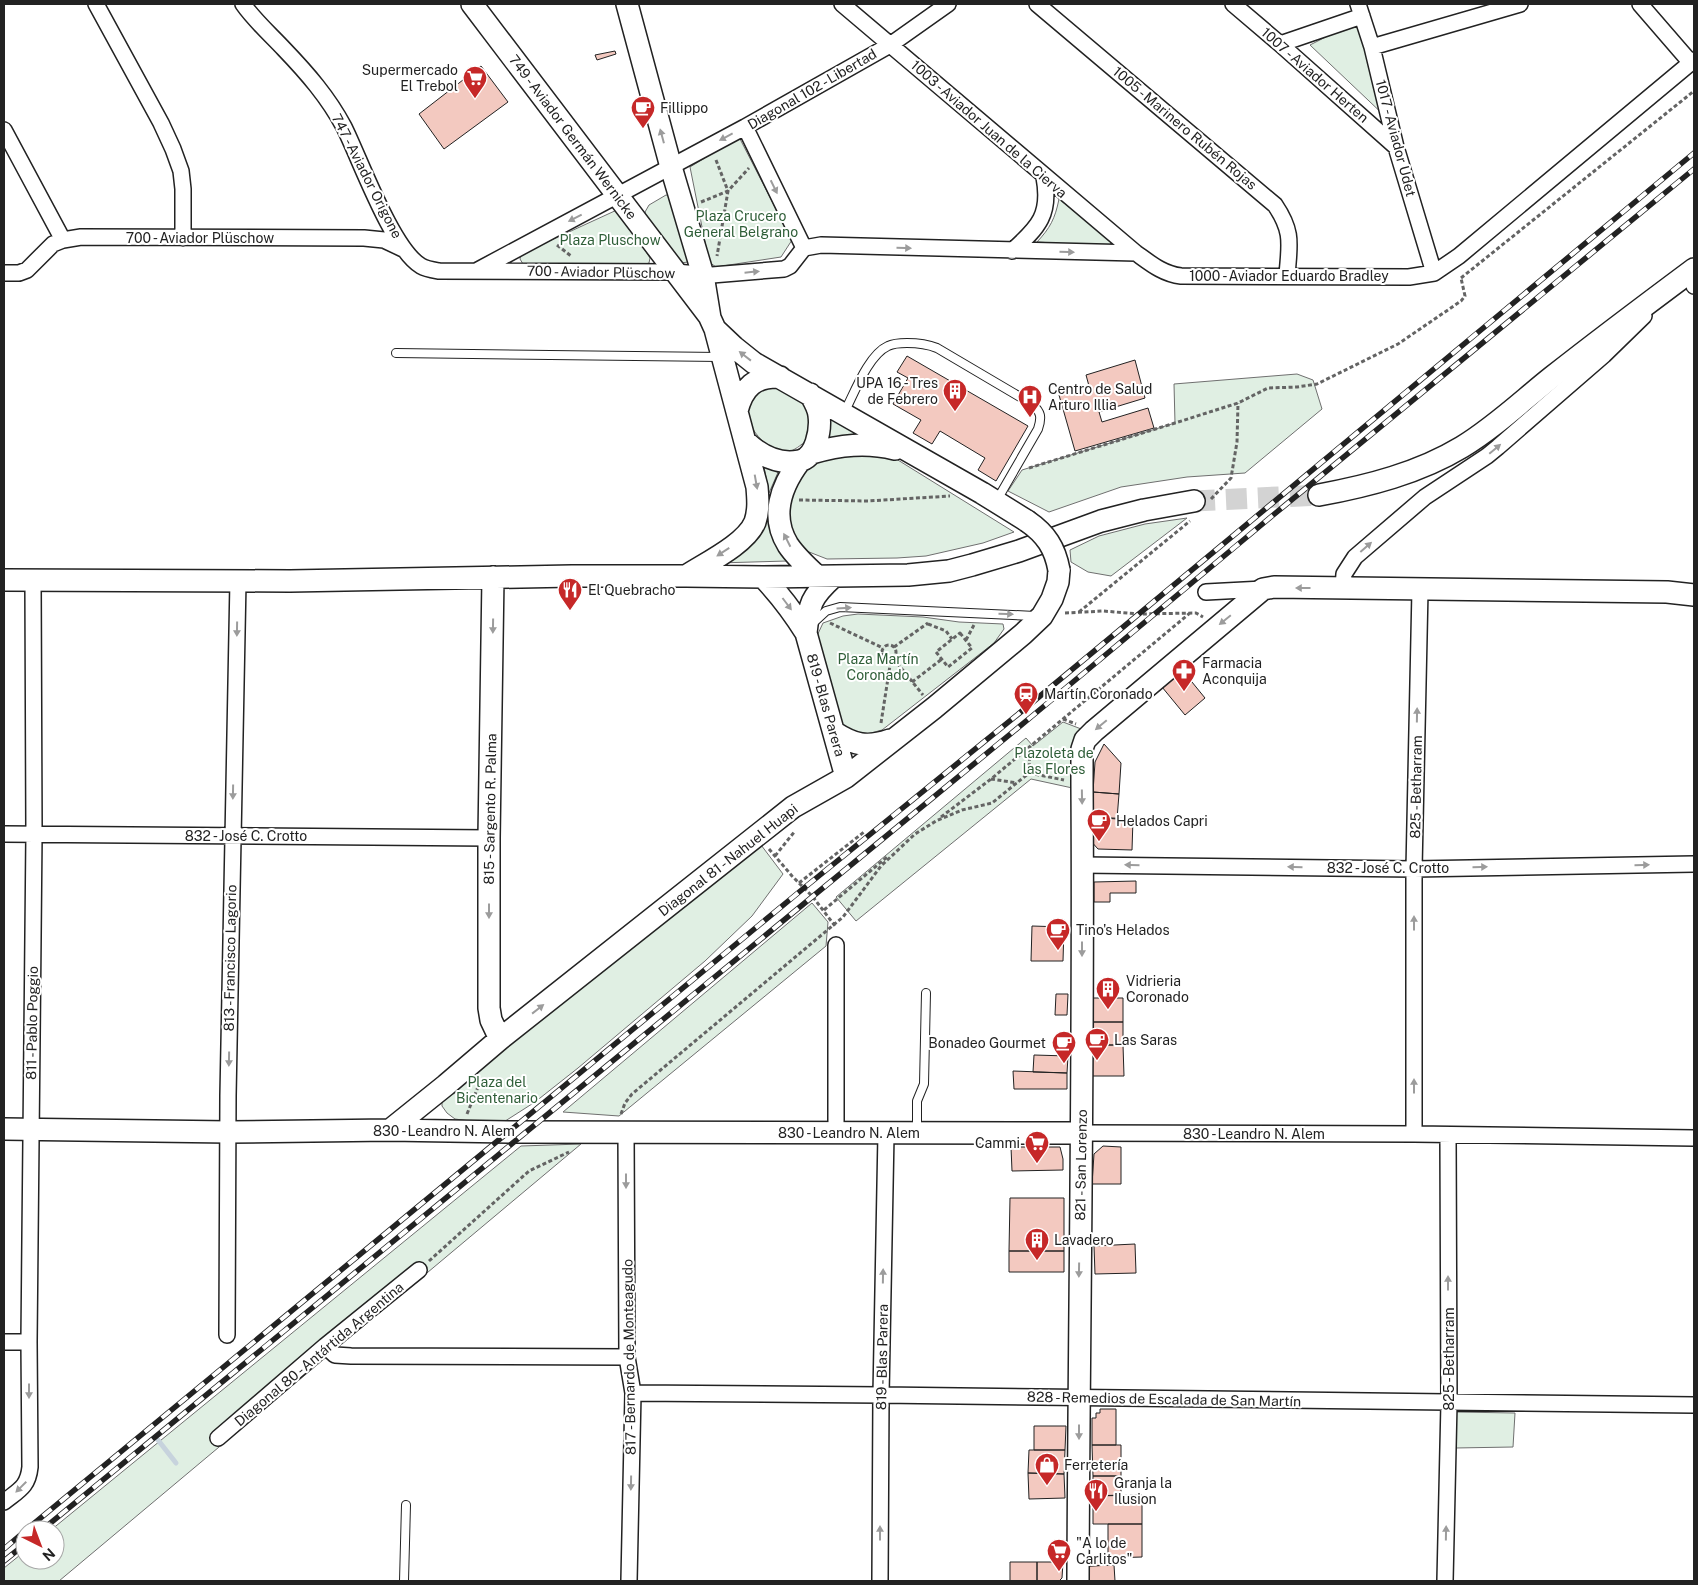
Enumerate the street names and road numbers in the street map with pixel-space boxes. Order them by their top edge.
street label: 1007 - Aviador Herten [1258,24,1372,126]
street label: Diagonal 102 - Libertad [745,46,879,132]
street label: 749 - Aviador Germán Wernicke [506,52,640,222]
street label: 1003 - Aviador Juan de la Cierva [908,57,1070,201]
street label: 1005 - Marinero Rubén Rojas [1110,63,1260,193]
street label: 1017 - Aviador Udet [1373,78,1419,198]
street label: 747 - Aviador Origone [329,111,405,241]
street label: 700 - Aviador Plüschow [126,230,274,246]
street label: 700 - Aviador Plüschow [527,263,675,281]
street label: 1000 - Aviador Eduardo Bradley [1189,268,1389,284]
street label: 819 - Blas Parera [804,652,848,758]
street label: 815 - Sargento R. Palma [481,733,499,885]
street label: 825 - Betharram [1407,735,1425,839]
street label: Diagonal 81 - Nahuel Huapi [655,801,801,919]
street label: 832 - José C. Crotto [185,828,307,844]
street label: 832 - José C. Crotto [1327,860,1449,876]
street label: 813 - Francisco Lagorio [221,884,239,1032]
street label: 811 - Pablo Poggio [23,966,41,1080]
street label: 821 - San Lorenzo [1072,1109,1090,1221]
street label: 830 - Leandro N. Alem [373,1123,515,1139]
street label: 830 - Leandro N. Alem [778,1125,920,1141]
street label: 830 - Leandro N. Alem [1183,1126,1325,1142]
street label: 817 - Bernardo de Monteagudo [619,1259,639,1455]
street label: Diagonal 80 - Antártida Argentina [231,1279,407,1429]
street label: 819 - Blas Parera [873,1304,891,1410]
street label: 825 - Betharram [1441,1307,1457,1411]
street label: 828 - Remedios de Escalada de San Martín [1027,1389,1301,1409]

